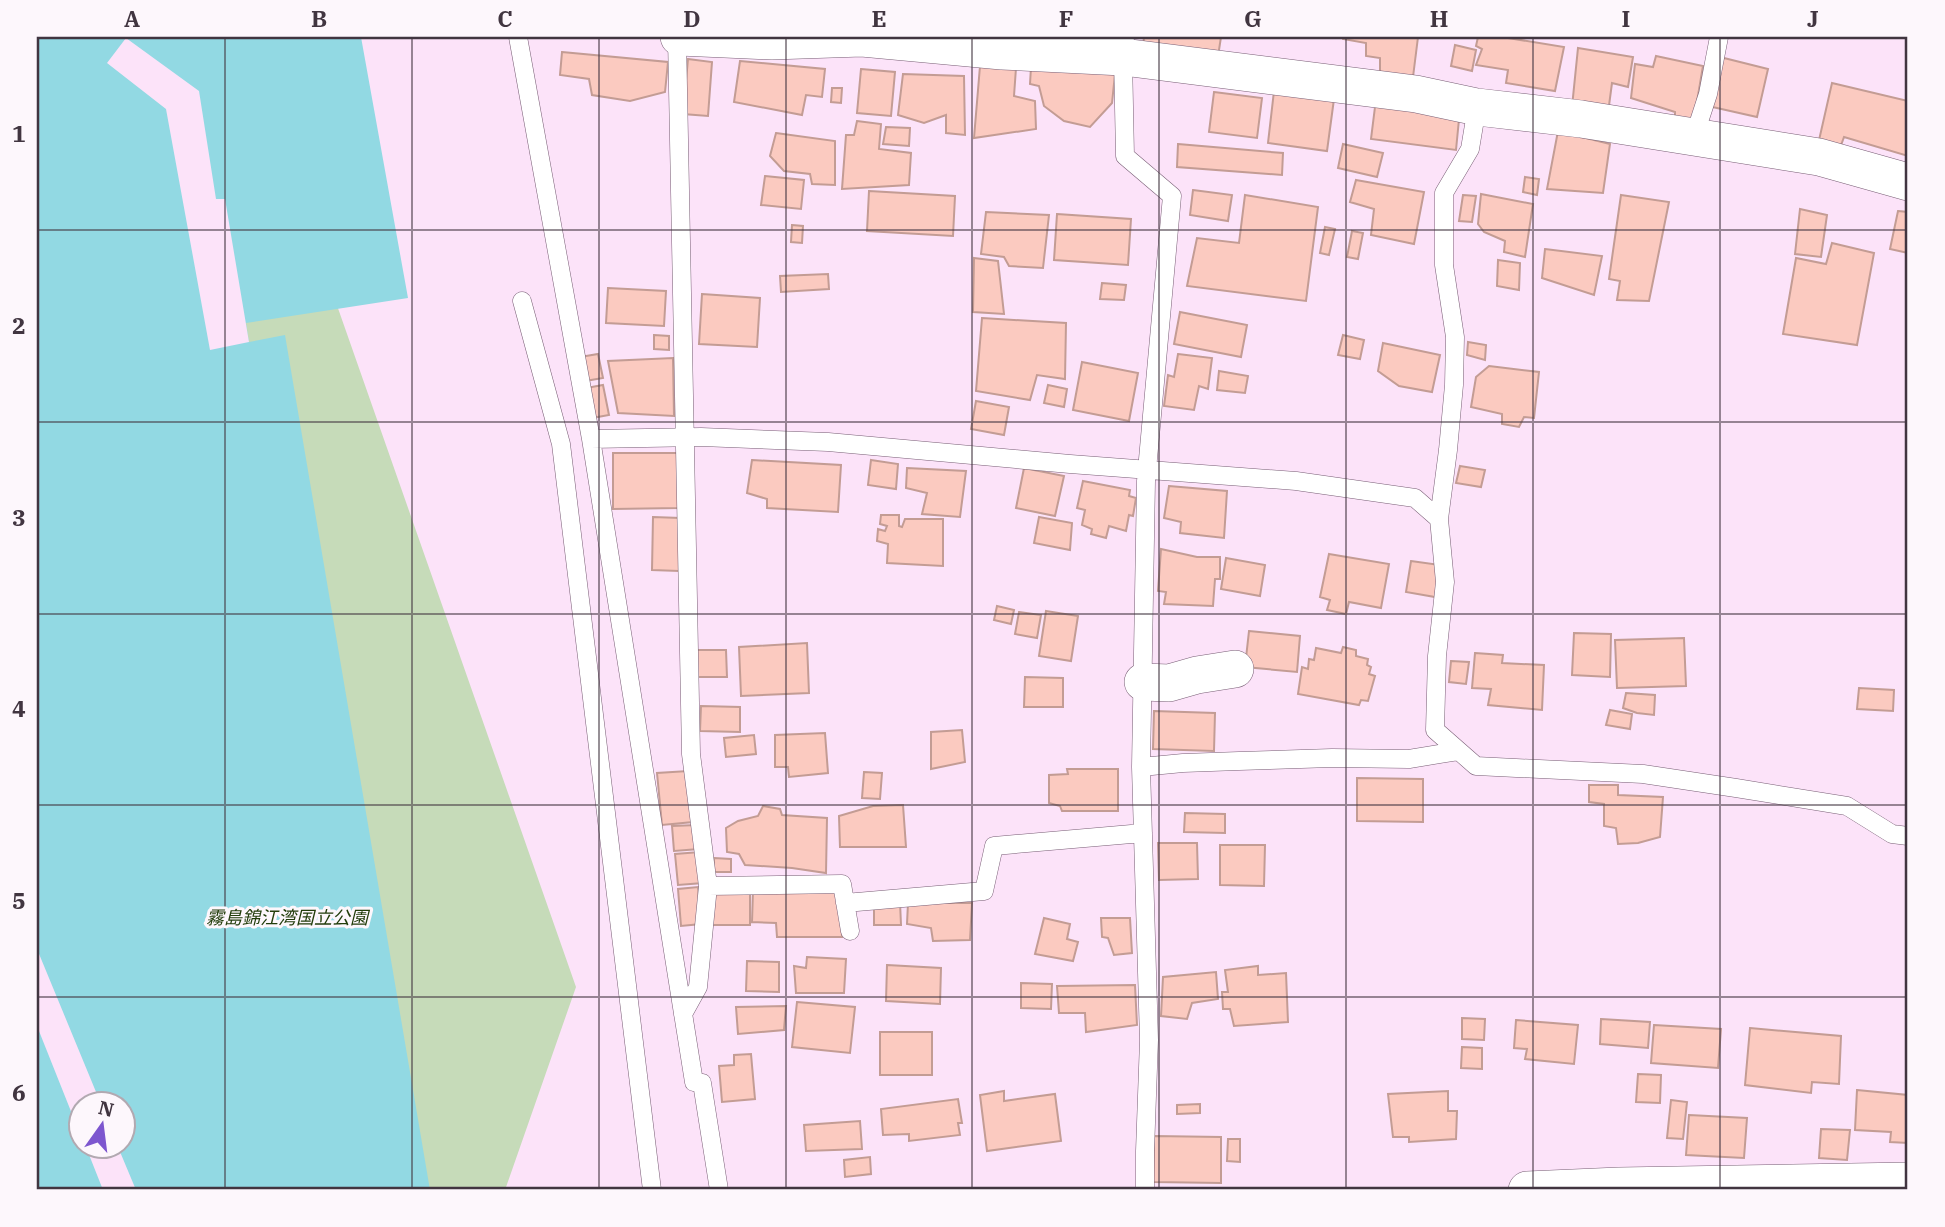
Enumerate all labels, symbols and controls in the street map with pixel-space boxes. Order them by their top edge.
text: A [124,3,140,33]
text: B [311,3,327,33]
text: C [497,3,513,33]
text: D [683,3,701,33]
text: E [871,3,887,33]
text: F [1059,3,1073,33]
text: G [1244,3,1262,33]
text: H [1430,3,1448,33]
text: I [1622,3,1630,33]
text: J [1807,3,1819,33]
text: 1 [12,118,26,148]
text: 2 [12,310,26,340]
text: 3 [12,502,26,532]
text: 4 [12,693,26,723]
text: 5 [12,885,26,915]
park label: 霧島錦江湾国立公園 [206,906,371,929]
text: 6 [12,1077,26,1107]
north arrow [66,1090,136,1160]
text: N [96,1095,116,1122]

